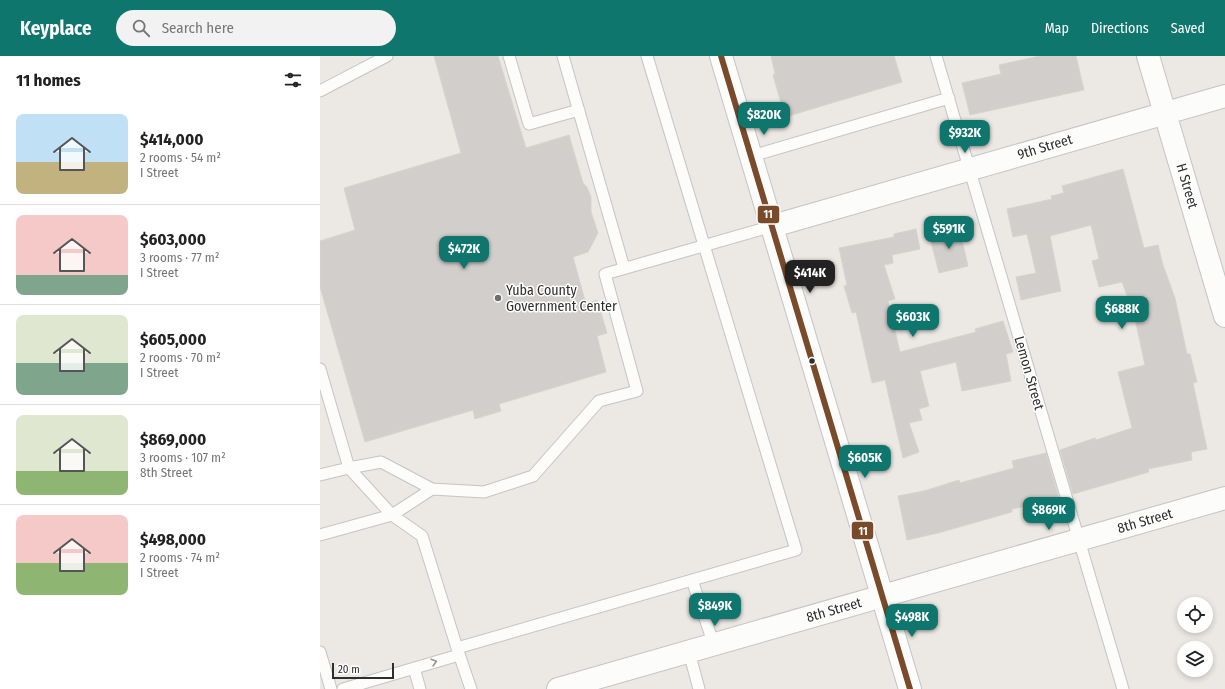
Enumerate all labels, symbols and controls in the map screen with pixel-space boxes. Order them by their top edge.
search box [116,10,396,46]
text: Keyplace [20,17,92,40]
icon: search [130,17,152,39]
text: Search here [162,19,234,37]
text: Map [1045,20,1069,37]
text: Directions [1091,20,1149,37]
text: Saved [1171,20,1205,37]
icon: filters [282,69,304,91]
text: 11 homes [16,70,81,91]
pin: $820K [736,102,792,136]
text: $820K [747,107,781,122]
pin: $932K [937,120,993,154]
text: $932K [949,125,981,140]
text: $414,000 [140,129,203,150]
icon: home [48,130,96,178]
street label: 9th Street [1016,130,1075,163]
text: 2 rooms · 54 m² [140,150,221,165]
street label: H Street [1172,161,1202,211]
text: I Street [140,165,178,180]
line badge: 11 [757,205,780,224]
text: 11 [763,208,773,221]
pin: $591K [921,216,977,250]
text: $591K [933,221,965,236]
text: $603,000 [140,229,206,250]
icon: home [48,231,96,279]
pin: $472K [436,236,492,270]
text: $472K [448,241,480,256]
text: 3 rooms · 77 m² [140,250,219,265]
pin: $414K [782,260,838,294]
text: I Street [140,265,178,280]
text: $414K [794,265,826,280]
place label: Yuba County Government Center [506,282,617,315]
marker: Yuba County Government Center [493,293,503,303]
pin: $688K [1094,296,1150,330]
text: $688K [1105,301,1139,316]
pin: $603K [885,304,941,338]
text: $603K [896,309,930,324]
text: $605,000 [140,329,206,350]
icon: home [48,331,96,379]
street label: Lemon Street [1010,334,1048,412]
text: 2 rooms · 70 m² [140,350,221,365]
unlabelled marker [807,356,817,366]
text: I Street [140,365,178,380]
text: $869,000 [140,429,206,450]
icon: home [48,431,96,479]
pin: $605K [837,445,893,479]
text: 3 rooms · 107 m² [140,450,226,465]
text: $605K [848,450,882,465]
text: 8th Street [140,465,193,480]
pin: $869K [1021,497,1077,531]
text: $869K [1032,502,1066,517]
street label: 8th Street [1115,505,1175,537]
line badge: 11 [851,521,874,540]
text: 11 [858,525,868,538]
text: $498,000 [140,529,206,550]
icon: home [48,531,96,579]
text: 2 rooms · 74 m² [140,550,220,565]
text: I Street [140,565,178,580]
pin: $849K [687,593,743,627]
street label: 8th Street [804,594,864,626]
map controls [1177,597,1213,677]
button: locate [1177,597,1213,633]
text: $849K [698,598,732,613]
pin: $498K [884,604,940,638]
text: $498K [895,609,929,624]
button: layers [1177,641,1213,677]
one-way arrow [430,658,437,667]
scale bar [332,661,394,680]
text: 20 m [338,663,360,676]

